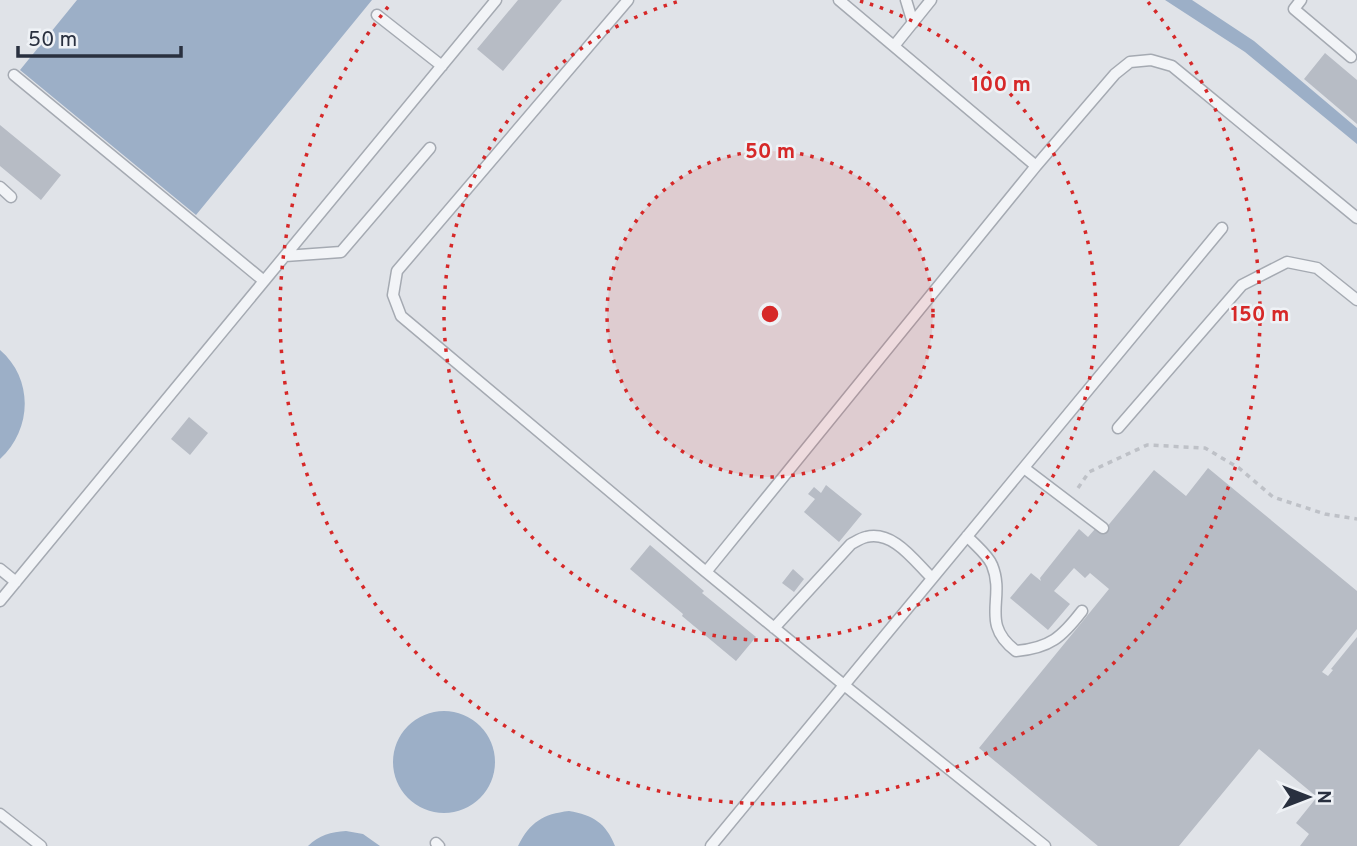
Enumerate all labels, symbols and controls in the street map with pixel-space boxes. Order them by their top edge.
scale bar [18,14,180,58]
text: 50 m [28,27,77,54]
text: 100 m [971,72,1031,99]
text: 50 m [745,139,795,166]
centre of rings [758,302,782,326]
text: 150 m [1231,302,1289,329]
north arrow [1273,762,1343,832]
text: N [1311,790,1335,804]

